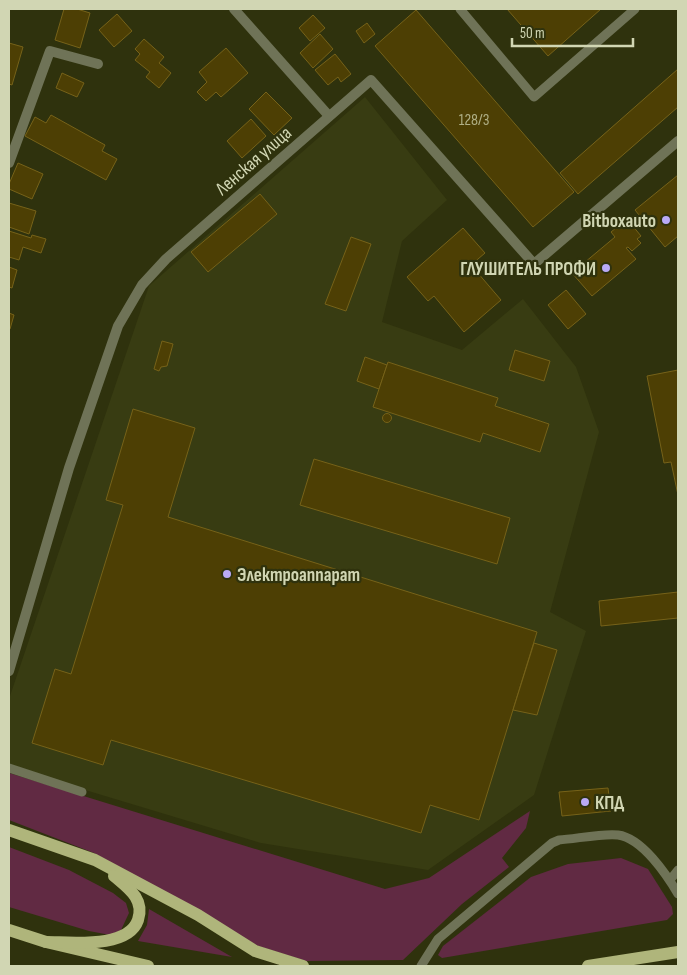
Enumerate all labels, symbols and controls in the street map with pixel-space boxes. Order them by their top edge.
scale bar [512,15,633,47]
text: 50 m [520,24,545,43]
house number: 128/3 [459,111,489,130]
street label: Ленская улица [210,122,297,201]
place label: Bitboxauto [582,210,656,233]
marker: Bitboxauto [660,214,672,226]
place label: ГЛУШИТЕЛЬ ПРОФИ [460,258,596,281]
marker: ГЛУШИТЕЛЬ ПРОФИ [600,262,612,274]
place label: Электроаппарат [237,564,360,587]
marker: Электроаппарат [221,568,233,580]
place label: КПД [595,792,624,815]
marker: КПД [579,796,591,808]

